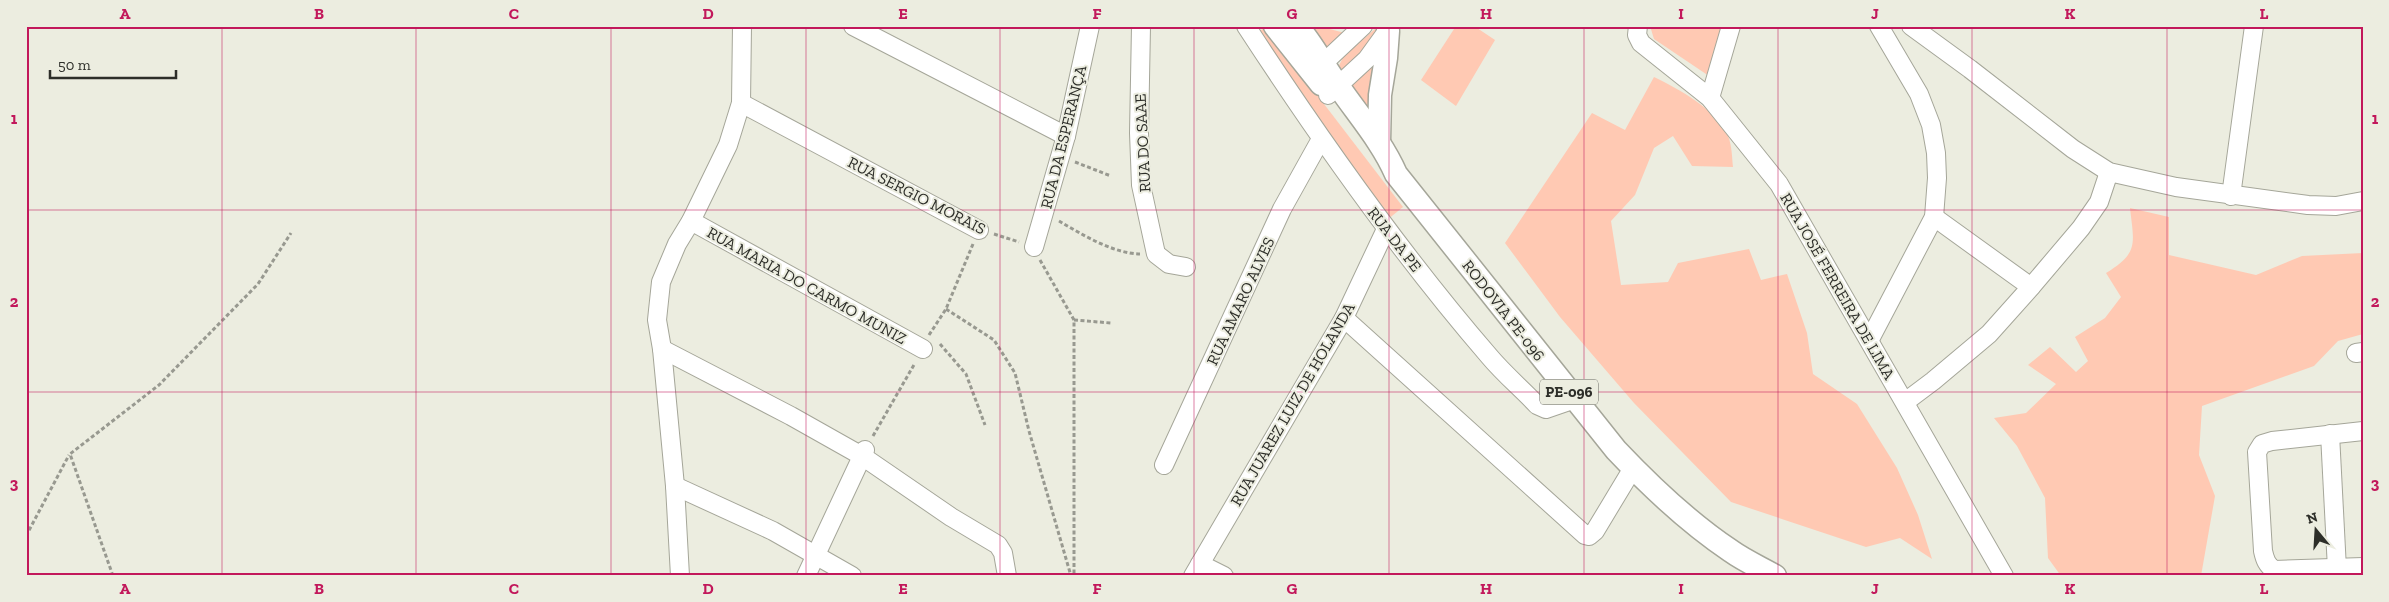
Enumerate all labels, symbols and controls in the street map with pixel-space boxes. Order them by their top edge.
text: A [120,4,131,23]
text: B [314,4,324,23]
text: C [509,4,519,23]
text: D [702,4,714,23]
text: E [898,4,908,23]
text: F [1092,4,1102,23]
text: G [1287,4,1298,23]
text: H [1480,4,1492,23]
text: I [1678,4,1684,23]
text: J [1871,4,1879,23]
text: K [2065,4,2076,23]
text: L [2260,4,2269,23]
scale bar [50,48,176,80]
text: 50 m [58,56,91,74]
street label: RUA DA ESPERANÇA [1036,63,1091,211]
street label: RUA DO SAAE [1130,93,1155,193]
text: 1 [11,109,18,128]
text: 1 [2372,109,2379,128]
street label: RUA SERGIO MORAIS [845,152,989,238]
street label: RUA JOSÉ FERREIRA DE LIMA [1776,189,1899,384]
street label: RUA DA PE [1364,203,1426,275]
street label: RUA MARIA DO CARMO MUNIZ [704,223,910,348]
street label: RUA AMARO ALVES [1202,234,1278,368]
street label: RODOVIA PE-096 [1458,256,1549,365]
text: 2 [10,292,19,311]
text: 2 [2371,292,2380,311]
street label: RUA JUAREZ LUIZ DE HOLANDA [1226,299,1359,509]
road number: PE-096 [1540,380,1598,404]
text: 3 [10,474,19,493]
text: 3 [2371,474,2380,493]
north arrow [2292,504,2342,554]
text: N [2304,508,2320,528]
text: A [120,579,131,598]
text: B [314,579,324,598]
text: C [509,579,519,598]
text: D [702,579,714,598]
text: E [898,579,908,598]
text: F [1092,579,1102,598]
text: G [1287,579,1298,598]
text: H [1480,579,1492,598]
text: I [1678,579,1684,598]
text: J [1871,579,1879,598]
text: K [2065,579,2076,598]
text: L [2260,579,2269,598]

